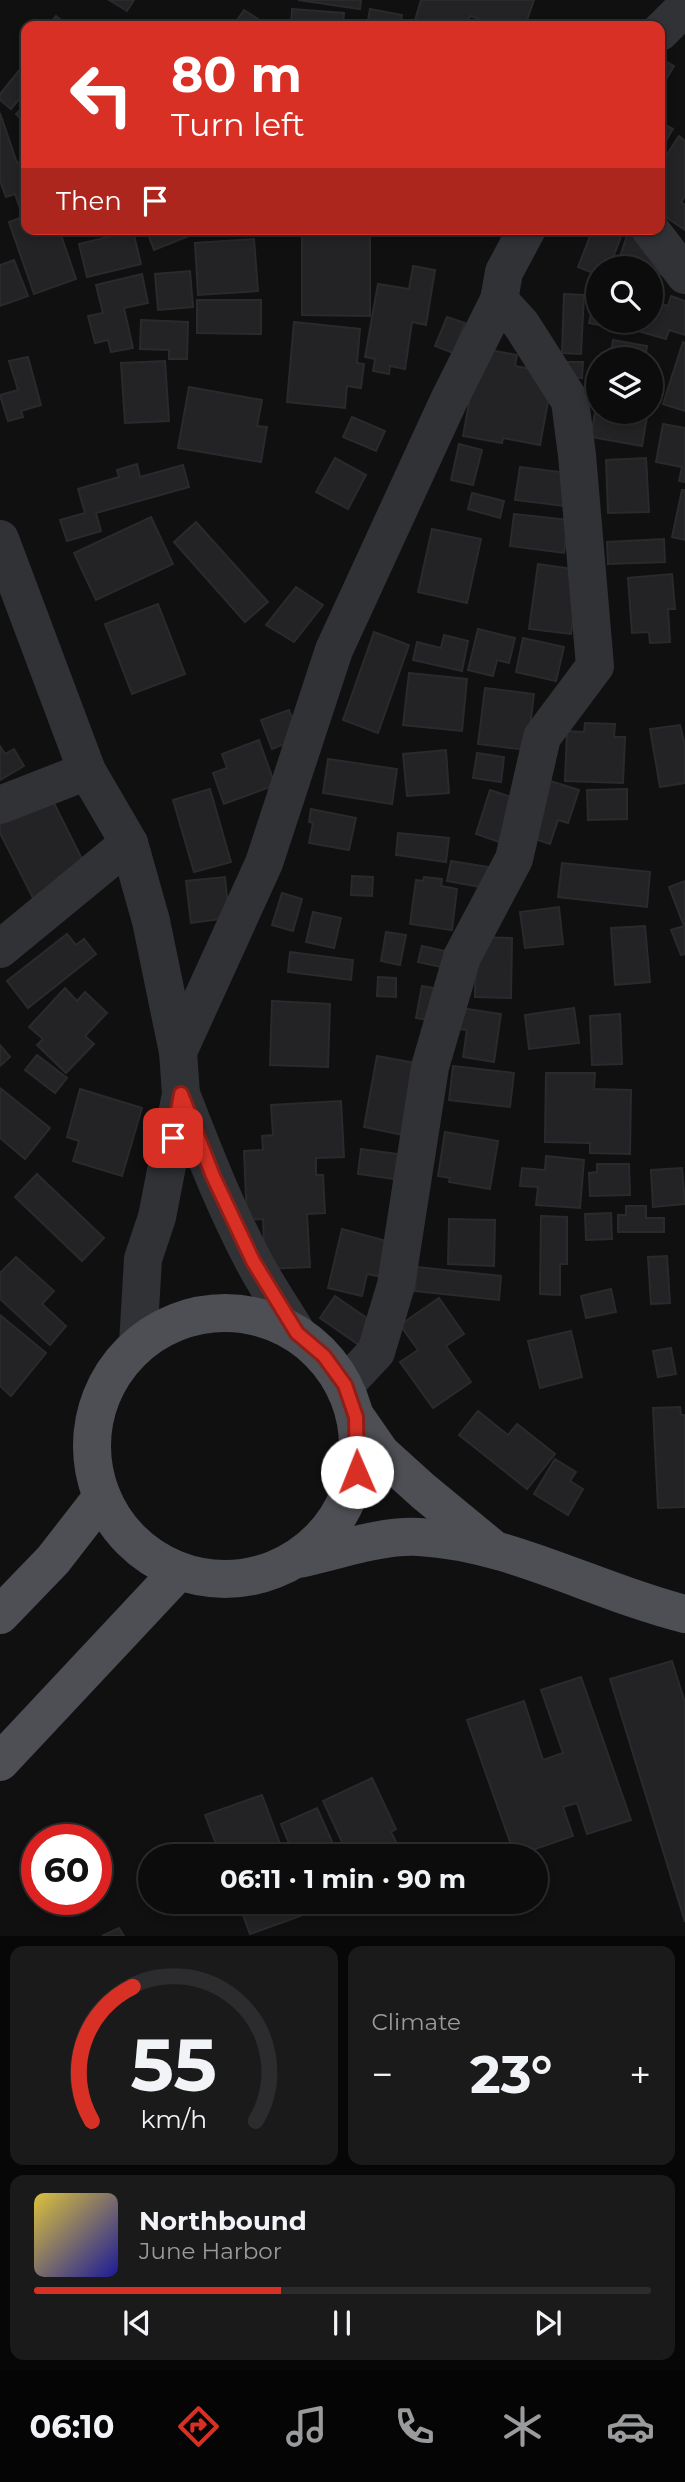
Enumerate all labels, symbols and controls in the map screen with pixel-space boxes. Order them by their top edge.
text: 80 m [171,45,302,104]
icon: left [56,49,147,140]
text: Turn left [171,105,305,144]
icon: arrive [136,182,174,220]
text: Then [56,185,122,217]
map controls [586,256,663,424]
button: search [586,256,663,333]
button: layers [586,347,663,424]
pin [143,1108,203,1168]
icon: arrive [154,1119,192,1157]
position arrow [320,1435,394,1509]
speed limit sign: 60 [21,1824,112,1915]
text: 06:11 · 1 min · 90 m [220,1863,466,1895]
text: Climate [372,2008,461,2036]
text: 55 [131,2022,217,2110]
text: 23° [470,2043,552,2106]
text: − [372,2051,393,2098]
text: + [629,2051,651,2098]
text: km/h [140,2104,207,2134]
text: Northbound [139,2205,307,2237]
text: June Harbor [139,2237,282,2265]
icon: previous [118,2304,156,2342]
icon: pause [323,2304,361,2342]
icon: next [529,2304,567,2342]
icon: directions [174,2402,223,2451]
icon: music [282,2402,331,2451]
icon: phone [390,2402,439,2451]
icon: climate [498,2402,547,2451]
icon: car [606,2402,655,2451]
text: 06:10 [30,2407,114,2446]

